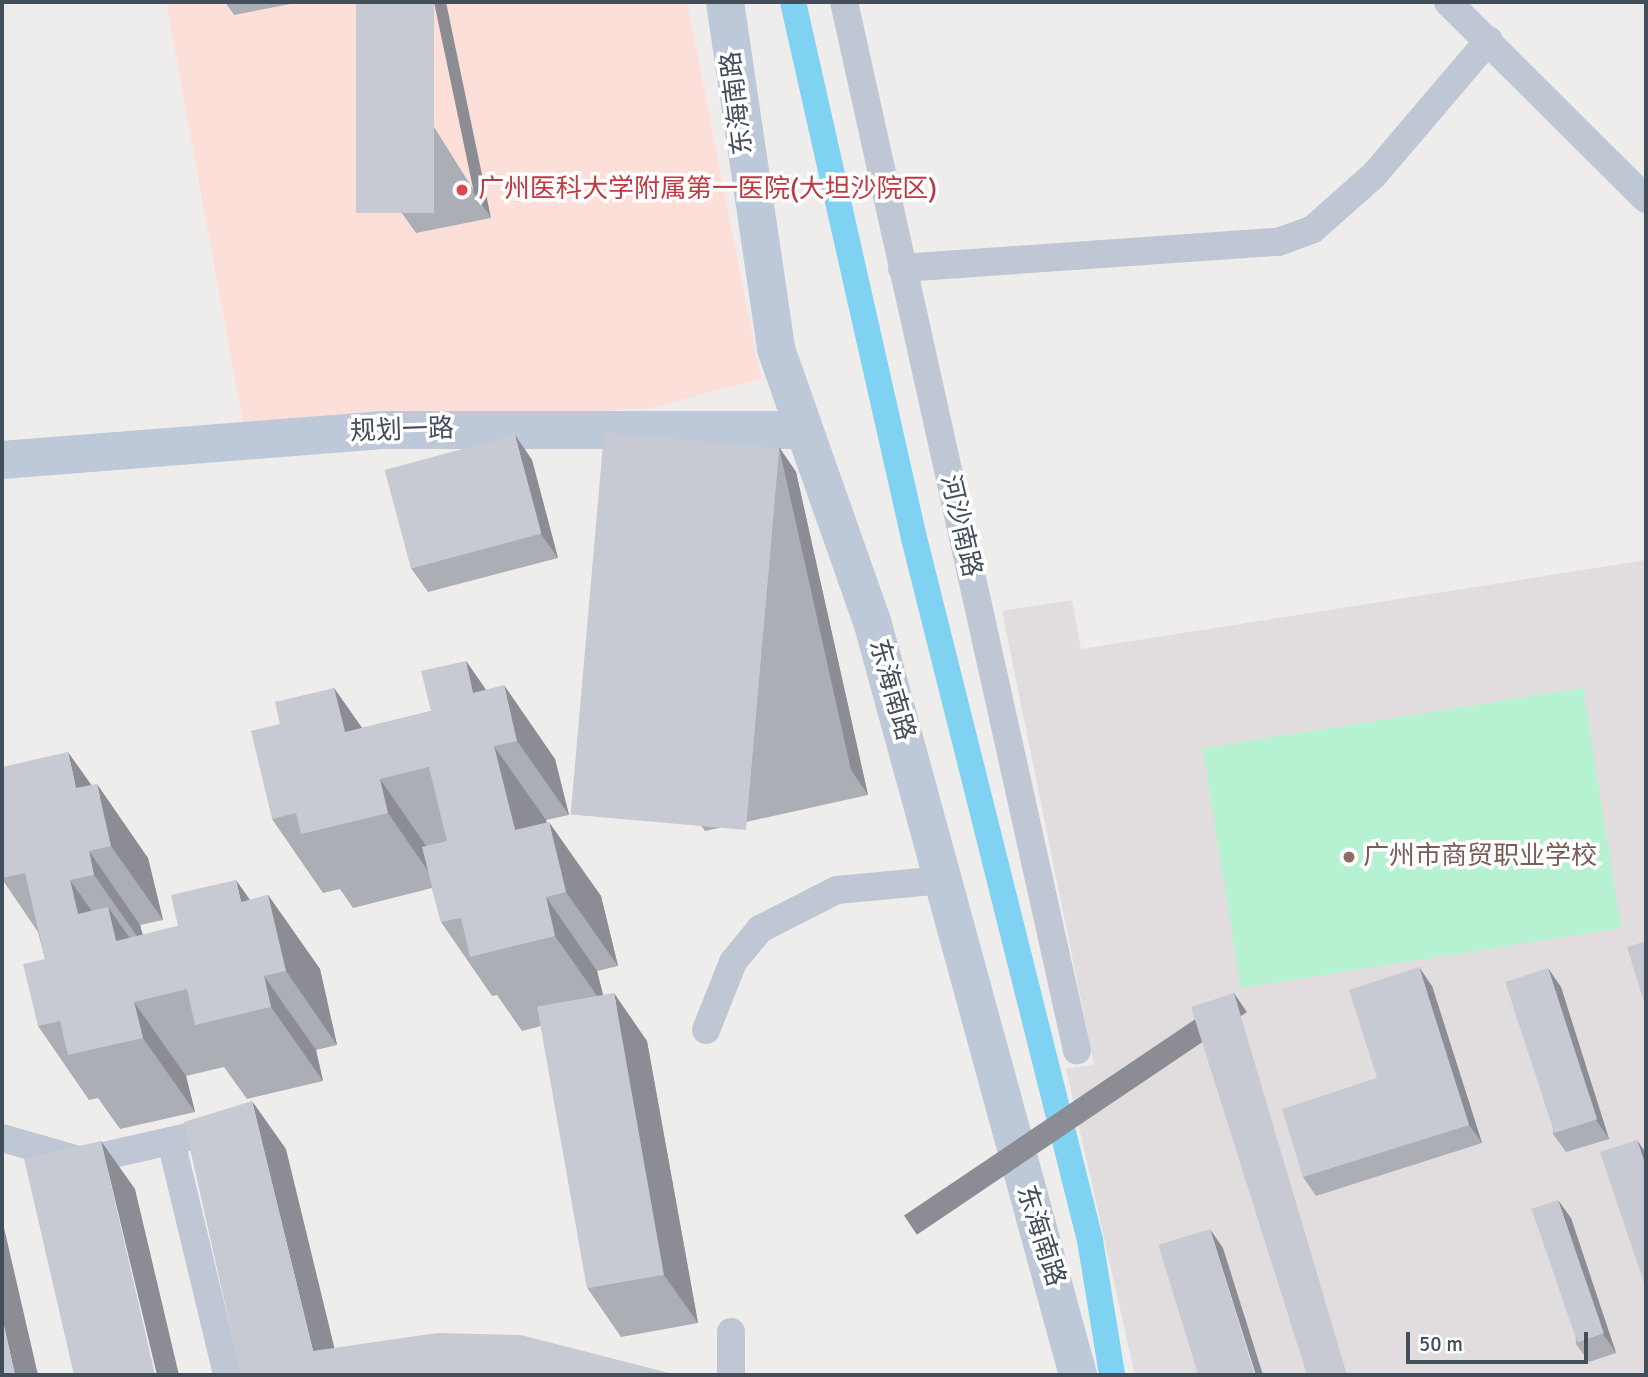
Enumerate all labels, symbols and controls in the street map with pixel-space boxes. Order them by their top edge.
street label: 东海南路 [716,49,760,157]
place label: 广州医科大学附属第一医院(大坦沙院区) [478,174,937,206]
marker: 广州医科大学附属第一医院(大坦沙院区) [452,180,472,200]
street label: 规划一路 [349,414,455,448]
street label: 河沙南路 [933,472,987,580]
street label: 东海南路 [862,636,920,744]
place label: 广州市商贸职业学校 [1363,841,1597,873]
marker: 广州市商贸职业学校 [1341,849,1357,865]
street label: 东海南路 [1009,1182,1071,1290]
scale bar [1410,1318,1592,1362]
text: 50 m [1419,1331,1463,1357]

